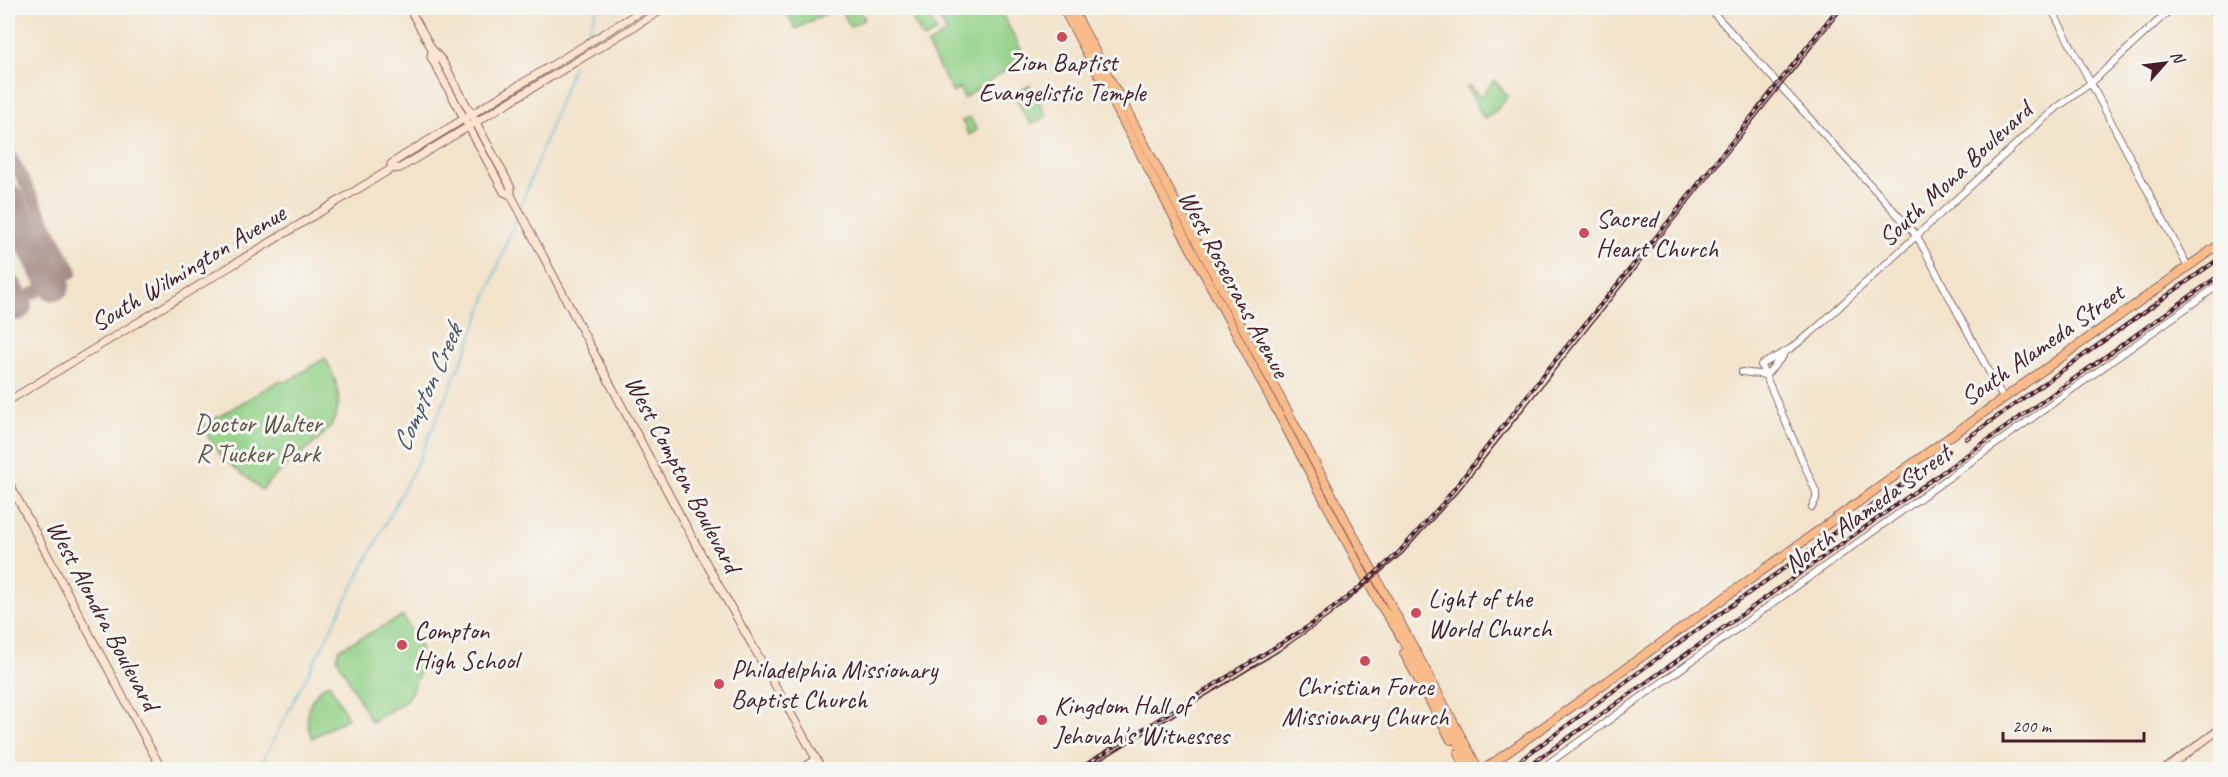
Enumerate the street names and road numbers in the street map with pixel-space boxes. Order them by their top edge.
street label: South Mona Boulevard [1871,92,2042,254]
street label: West Rosecrans Avenue [1171,185,1298,386]
street label: South Wilmington Avenue [85,196,293,339]
street label: South Alameda Street [1954,275,2132,414]
street label: West Compton Boulevard [617,370,750,581]
street label: North Alameda Street [1777,436,1959,580]
street label: West Alondra Boulevard [39,514,169,719]

